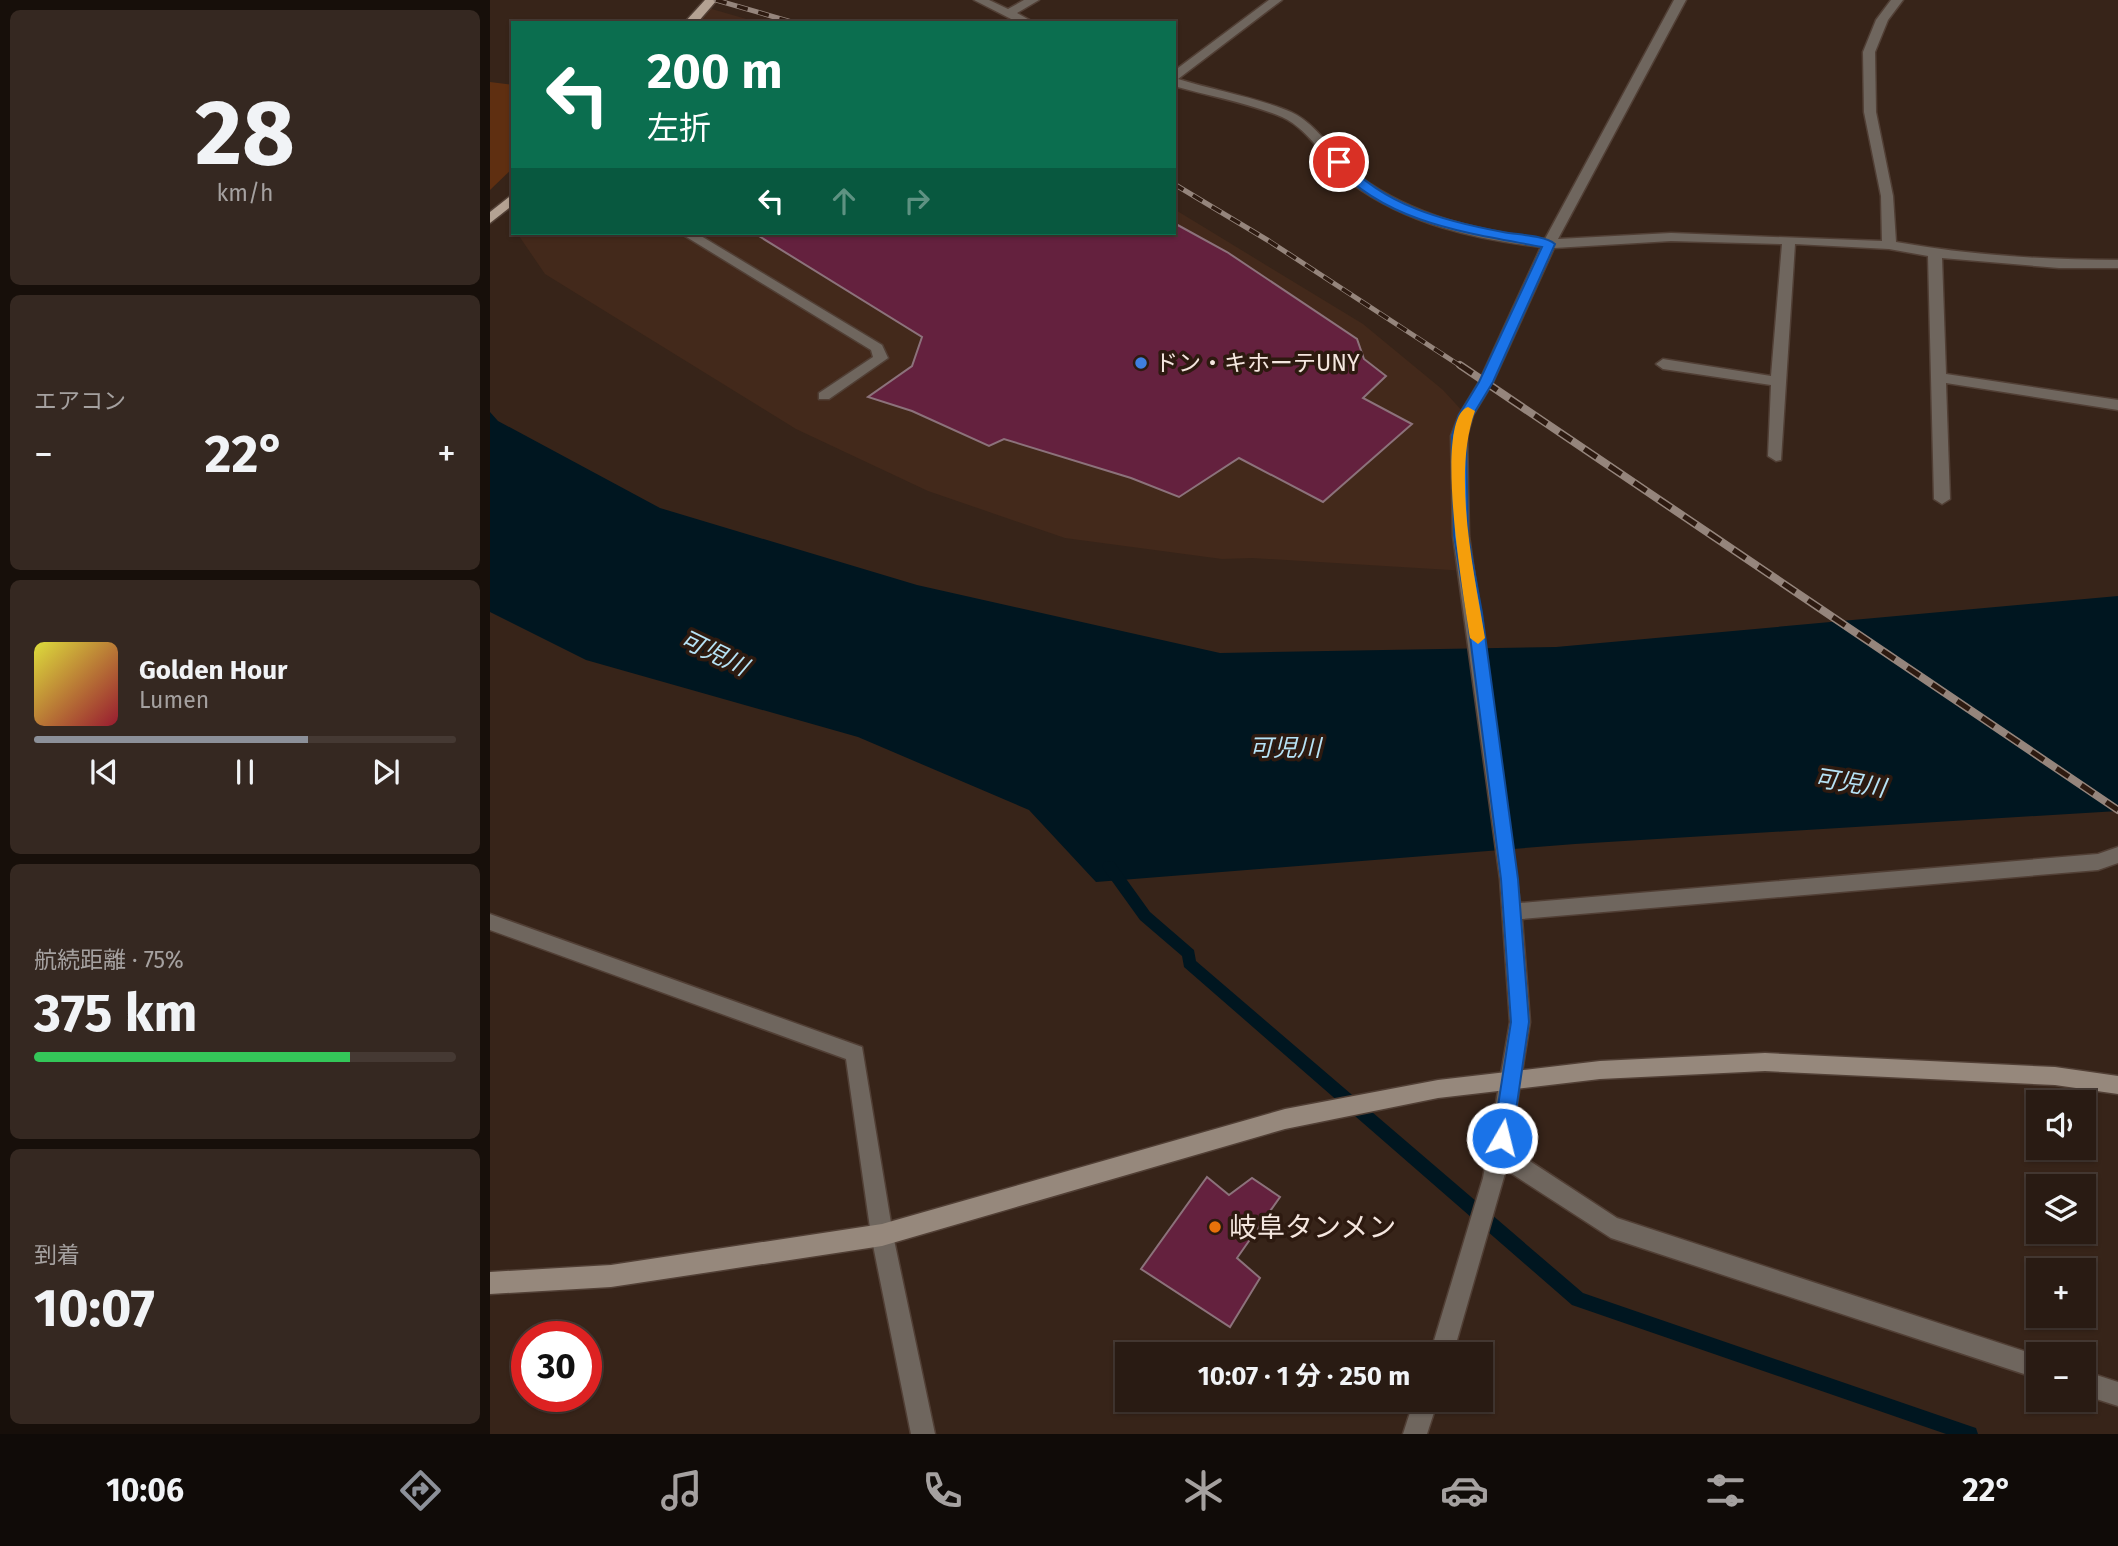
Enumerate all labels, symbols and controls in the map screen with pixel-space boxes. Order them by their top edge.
text: 200 m [647,42,783,101]
icon: left [532,49,623,140]
text: 28 [195,79,295,188]
text: 左折 [647,109,711,147]
pin [1309,132,1369,192]
icon: arrive [1320,143,1358,181]
text: km/h [217,179,273,207]
icon: left [752,182,790,220]
icon: ahead [825,182,863,220]
icon: right [898,182,936,220]
place label: ドン・キホーテUNY [1155,349,1360,377]
marker: ドン・キホーテUNY [1133,355,1149,371]
text: エアコン [34,387,126,415]
text: 22° [205,423,285,486]
text: − [34,431,53,477]
text: + [437,431,456,477]
water label: 可児川 [676,625,755,683]
text: Golden Hour [139,655,287,686]
text: Lumen [139,686,209,714]
water label: 可児川 [1249,734,1324,762]
icon: previous [85,753,123,791]
icon: pause [226,753,264,791]
icon: next [367,753,405,791]
water label: 可児川 [1812,764,1891,803]
text: 航続距離 · 75% [34,946,184,974]
text: 375 km [34,982,197,1045]
map controls [2026,1090,2096,1412]
button: sound [2026,1090,2096,1160]
position arrow [1465,1101,1539,1175]
button: layers [2026,1174,2096,1244]
place label: 岐阜タンメン [1229,1211,1396,1244]
marker: 岐阜タンメン [1207,1219,1223,1235]
text: 到着 [34,1241,80,1269]
button: + [2026,1258,2096,1328]
text: 10:07 [34,1277,155,1340]
speed limit sign: 30 [511,1321,602,1412]
button: − [2026,1342,2096,1412]
text: 10:07 · 1 分 · 250 m [1198,1361,1410,1392]
icon: directions [396,1466,445,1515]
icon: music [657,1466,706,1515]
icon: phone [918,1466,967,1515]
icon: climate [1179,1466,1228,1515]
icon: car [1440,1466,1489,1515]
icon: filters [1701,1466,1750,1515]
text: 10:06 [106,1471,184,1509]
text: 22° [1962,1471,2012,1509]

